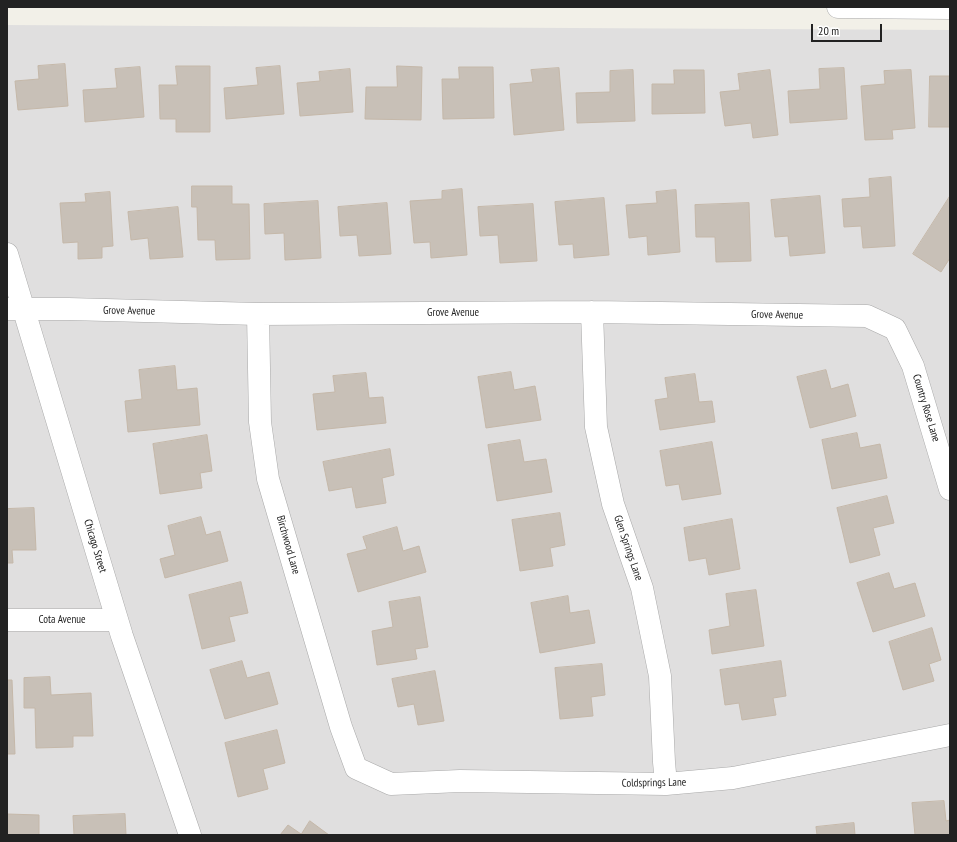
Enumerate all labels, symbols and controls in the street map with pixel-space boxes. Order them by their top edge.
scale bar [813,16,884,42]
text: 20 m [818,23,839,38]
street label: Grove Avenue [103,304,155,318]
street label: Grove Avenue [427,306,479,320]
street label: Grove Avenue [751,308,803,322]
street label: Country Rose Lane [909,373,943,443]
street label: Birchwood Lane [273,514,303,576]
street label: Glen Springs Lane [611,514,645,582]
street label: Chicago Street [81,518,109,574]
street label: Cota Avenue [38,613,86,627]
street label: Coldsprings Lane [622,776,686,790]

